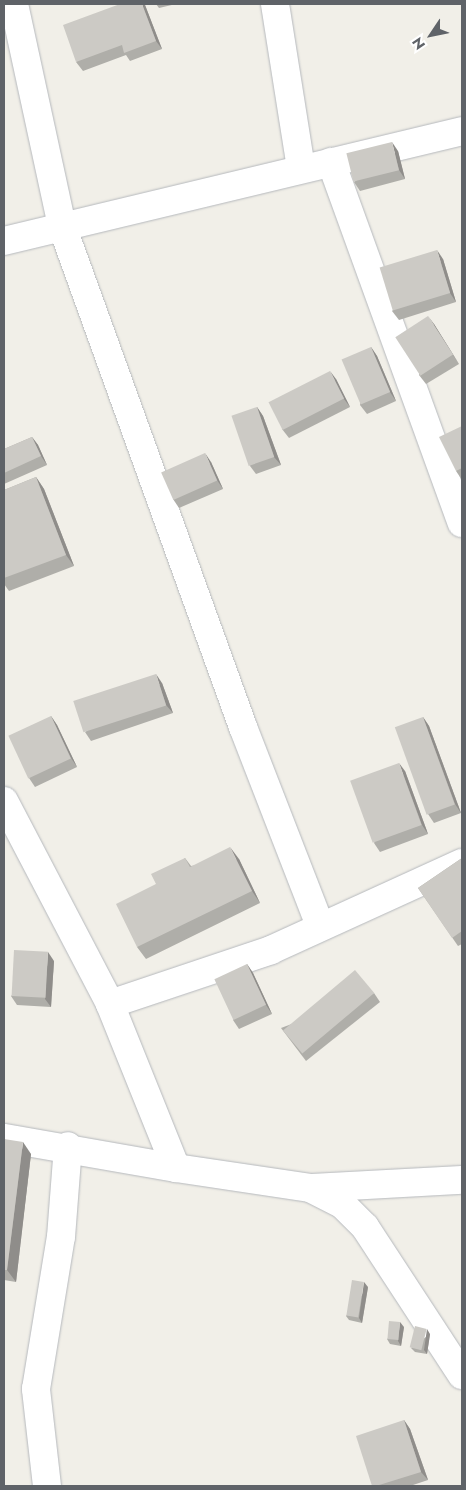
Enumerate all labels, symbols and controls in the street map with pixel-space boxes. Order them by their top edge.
north arrow [406,10,456,60]
text: N [407,33,430,54]

